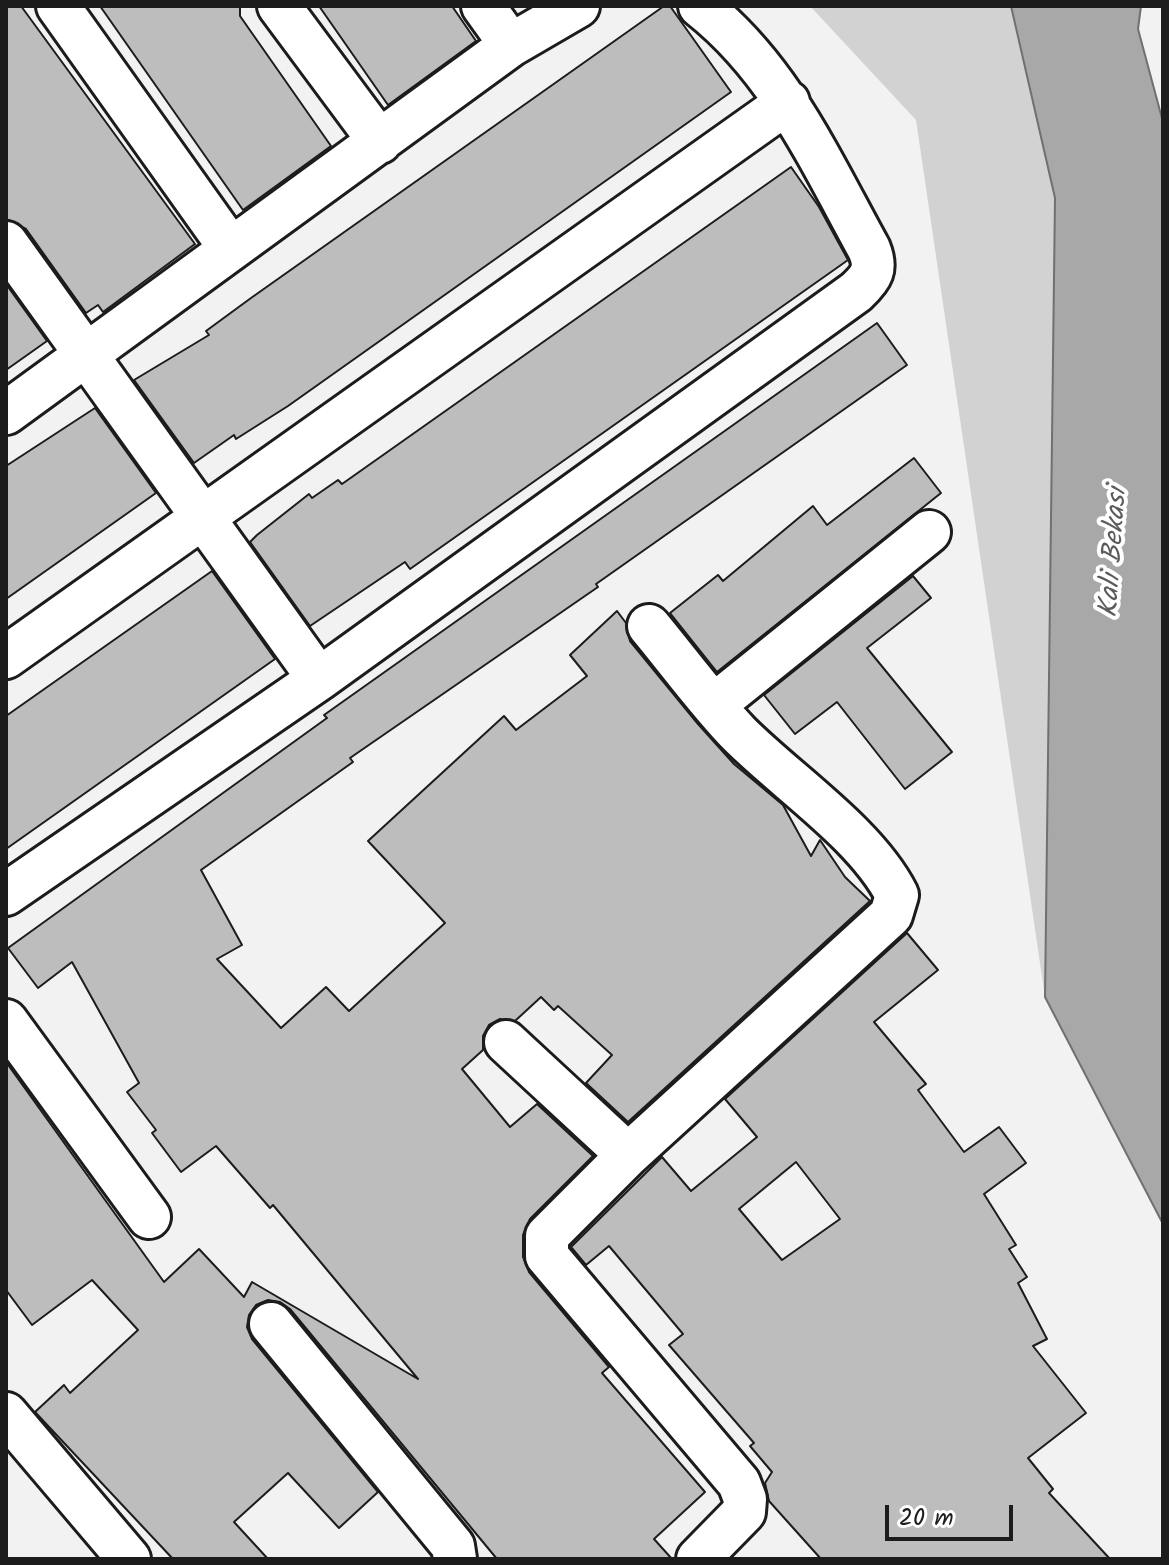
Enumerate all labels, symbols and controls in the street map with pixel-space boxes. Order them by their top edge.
water label: Kali Bekasi [1095,487,1137,619]
scale bar [889,1489,1017,1539]
text: 20 m [899,1499,954,1538]

